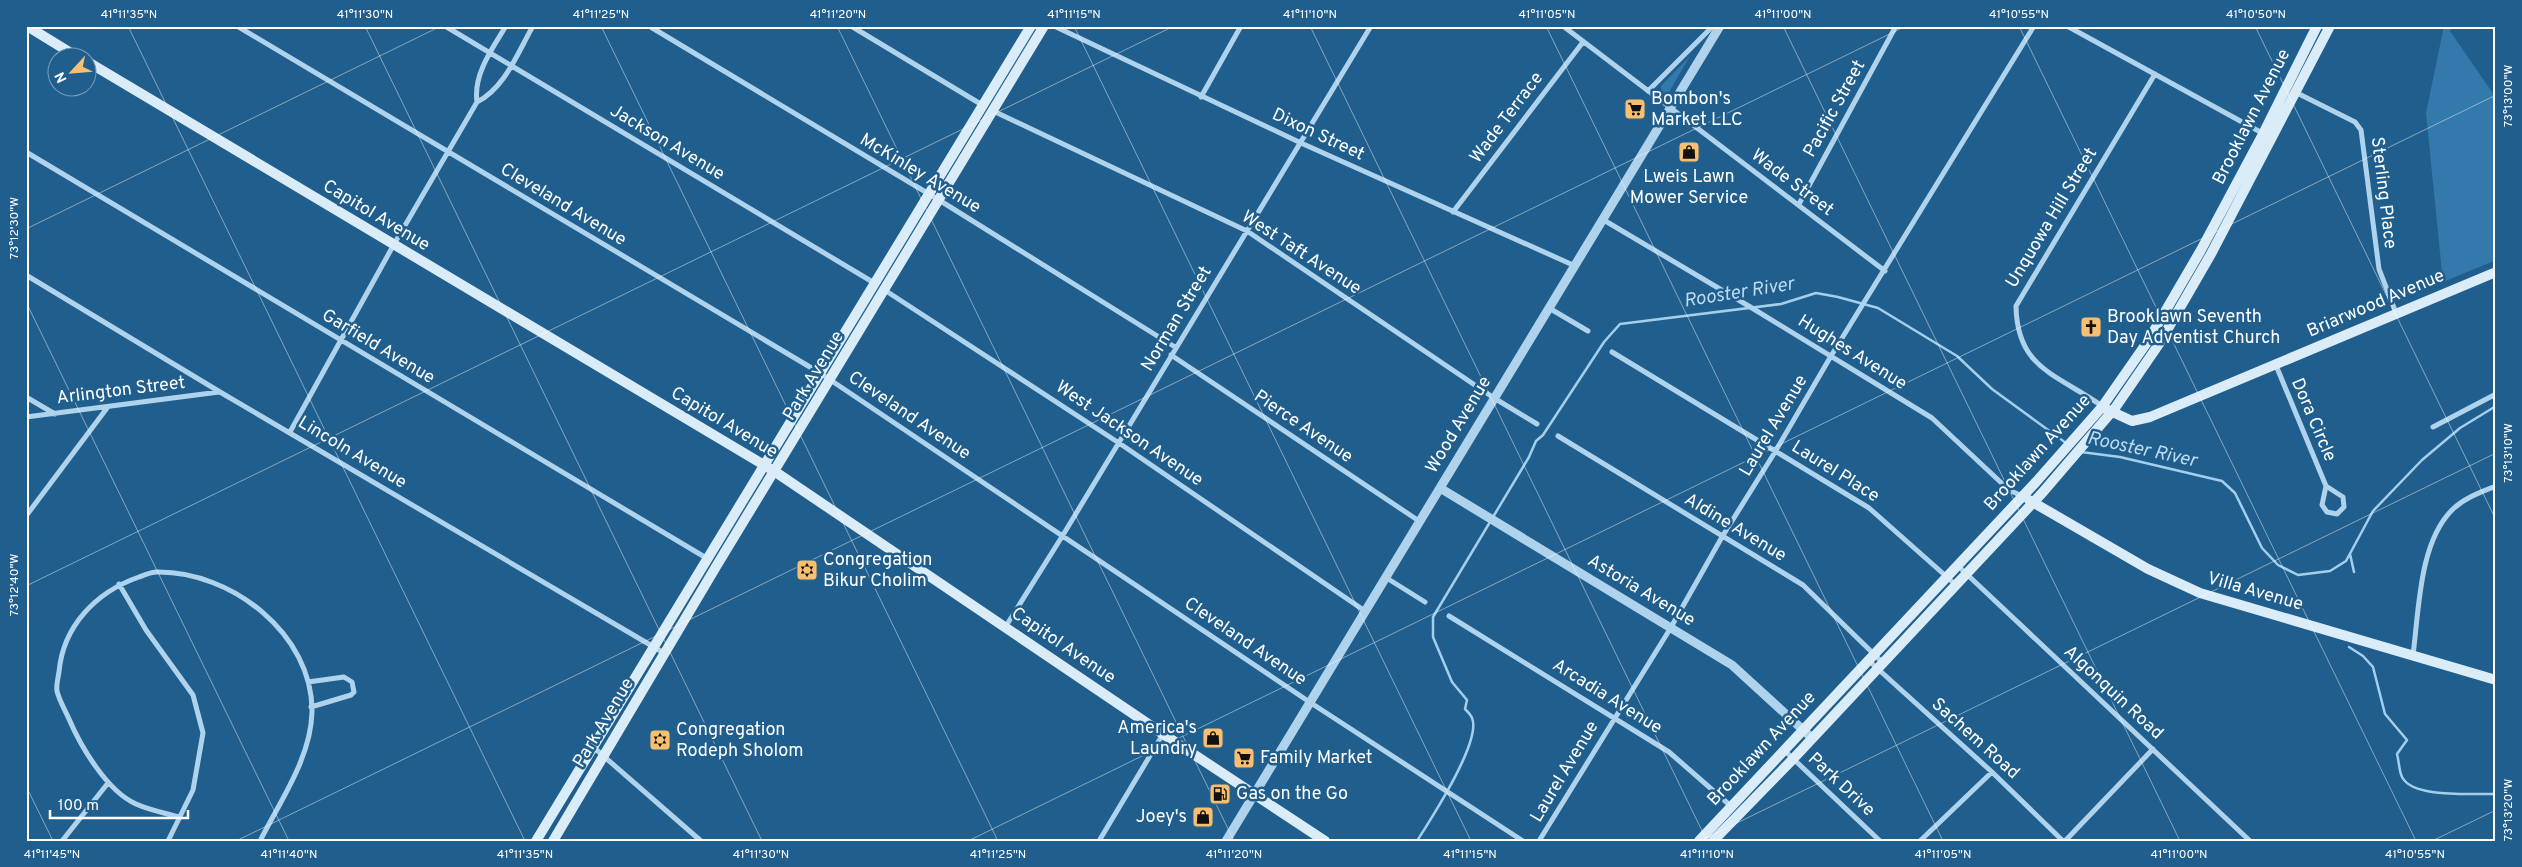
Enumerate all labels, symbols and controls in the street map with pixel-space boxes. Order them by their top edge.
text: 41°11'35"N [101,7,157,23]
text: 41°11'30"N [337,7,393,23]
text: 41°11'25"N [573,7,629,23]
text: 41°11'20"N [810,7,866,23]
text: 41°11'15"N [1047,7,1101,23]
text: 41°11'10"N [1283,7,1337,23]
text: 41°11'05"N [1519,7,1575,23]
text: 41°11'00"N [1754,7,1812,23]
text: 41°10'55"N [1989,7,2049,23]
text: 41°10'50"N [2226,7,2286,23]
street label: Brooklawn Avenue [2208,45,2296,189]
north arrow [48,48,98,98]
street label: Pacific Street [1799,56,1871,162]
text: 73°13'00"W [2501,65,2517,127]
street label: Wade Terrace [1465,68,1549,168]
text: N [52,69,72,85]
place label: Bombon's Market LLC [1651,88,1743,132]
supermarket icon: Bombon's Market LLC [1623,97,1647,121]
street label: Jackson Avenue [605,100,729,186]
street label: Dixon Street [1268,104,1368,166]
street label: McKinley Avenue [855,129,985,219]
street label: Sterling Place [2365,136,2401,250]
shop icon: Lweis Lawn Mower Service [1677,140,1701,164]
street label: Wade Street [1746,144,1838,222]
street label: Unquowa Hill Street [2001,144,2103,292]
street label: Cleveland Avenue [496,158,630,252]
place label: Lweis Lawn Mower Service [1630,166,1748,210]
street label: Capitol Avenue [318,175,434,257]
text: 73°12'30"W [7,197,23,259]
street label: West Taft Avenue [1237,206,1365,300]
street label: Norman Street [1137,262,1217,376]
street label: Briarwood Avenue [2304,265,2448,343]
water label: Rooster River [1682,272,1798,314]
street label: Garfield Avenue [317,304,439,390]
place label: Brooklawn Seventh Day Adventist Church [2107,306,2280,350]
street label: Hughes Avenue [1793,310,1911,396]
church icon: Brooklawn Seventh Day Adventist Church [2079,315,2103,339]
street label: Park Avenue [778,327,850,425]
street label: Cleveland Avenue [843,366,975,466]
street label: Laurel Avenue [1735,371,1813,481]
street label: Arlington Street [55,372,187,410]
street label: Wood Avenue [1421,372,1497,478]
street label: Dora Circle [2285,375,2341,465]
street label: West Jackson Avenue [1051,376,1207,492]
street label: Capitol Avenue [666,382,782,464]
street label: Pierce Avenue [1249,385,1357,469]
street label: Brooklawn Avenue [1980,390,2096,516]
street label: Lincoln Avenue [293,412,411,494]
text: 73°13'10"W [2501,423,2517,483]
water label: Rooster River [2085,427,2201,474]
street label: Laurel Place [1787,436,1883,508]
street label: Aldine Avenue [1680,488,1790,568]
place label: Congregation Bikur Cholim [823,549,932,593]
street label: Astoria Avenue [1583,550,1699,632]
text: 73°12'40"W [7,554,23,616]
synagogue icon: Congregation Bikur Cholim [795,558,819,582]
street label: Villa Avenue [2204,567,2306,617]
street label: Cleveland Avenue [1179,592,1311,692]
street label: Capitol Avenue [1006,603,1120,689]
street label: Algonquin Road [2058,641,2168,745]
street label: Arcadia Avenue [1548,654,1666,740]
street label: Park Avenue [568,674,640,772]
street label: Brooklawn Avenue [1703,687,1821,811]
street label: Sachem Road [1926,693,2024,785]
place label: America's Laundry [1117,717,1197,761]
street label: Laurel Avenue [1526,717,1604,827]
place label: Congregation Rodeph Sholom [676,719,804,763]
shop icon: America's Laundry [1201,726,1225,750]
synagogue icon: Congregation Rodeph Sholom [648,728,672,752]
supermarket icon: Family Market [1232,746,1256,770]
place label: Family Market [1260,747,1373,770]
street label: Park Drive [1802,748,1880,822]
text: 73°13'20"W [2501,779,2517,841]
fuel station icon: Gas on the Go [1208,782,1232,806]
place label: Gas on the Go [1236,783,1348,806]
scale bar [50,787,188,819]
text: 100 m [58,797,99,816]
shop icon: Joey's [1191,805,1215,829]
place label: Joey's [1136,806,1187,829]
text: 41°11'45"N [24,847,80,863]
text: 41°11'40"N [261,847,317,863]
text: 41°11'35"N [497,847,553,863]
text: 41°11'30"N [733,847,789,863]
text: 41°11'25"N [970,847,1026,863]
text: 41°11'20"N [1206,847,1262,863]
text: 41°11'15"N [1443,847,1497,863]
text: 41°11'10"N [1680,847,1734,863]
text: 41°11'05"N [1915,847,1971,863]
text: 41°11'00"N [2150,847,2208,863]
text: 41°10'55"N [2385,847,2445,863]

